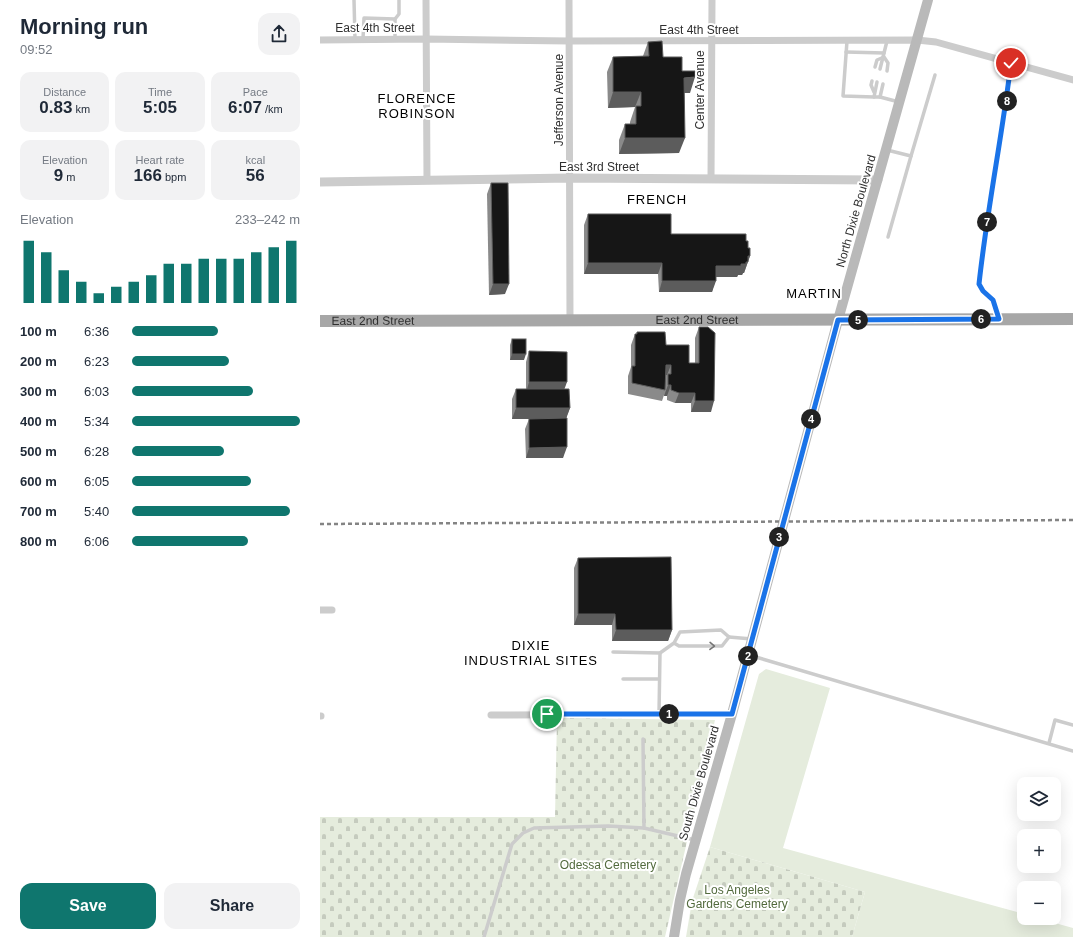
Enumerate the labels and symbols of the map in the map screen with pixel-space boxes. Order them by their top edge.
street label: East 4th Street [335,21,415,35]
street label: East 4th Street [659,23,739,37]
pin [994,46,1028,80]
street label: Center Avenue [693,50,707,130]
street label: Jefferson Avenue [552,54,566,146]
district label: FLORENCE ROBINSON [378,91,456,121]
pin: 8 [997,91,1017,111]
street label: North Dixie Boulevard [833,153,879,269]
street label: East 3rd Street [559,160,640,174]
district label: FRENCH [627,192,687,207]
pin: 7 [977,212,997,232]
district label: MARTIN [786,286,842,301]
pin: 6 [971,309,991,329]
pin: 5 [848,310,868,330]
street label: East 2nd Street [656,313,739,327]
street label: East 2nd Street [332,314,415,328]
pin: 4 [801,409,821,429]
pin: 3 [769,527,789,547]
district label: DIXIE INDUSTRIAL SITES [464,638,598,668]
one-way arrow [709,642,715,650]
pin: 2 [738,646,758,666]
pin [530,697,564,731]
pin: 1 [659,704,679,724]
street label: South Dixie Boulevard [676,724,722,842]
park label: Odessa Cemetery [560,858,656,872]
park label: Los Angeles Gardens Cemetery [686,883,788,911]

